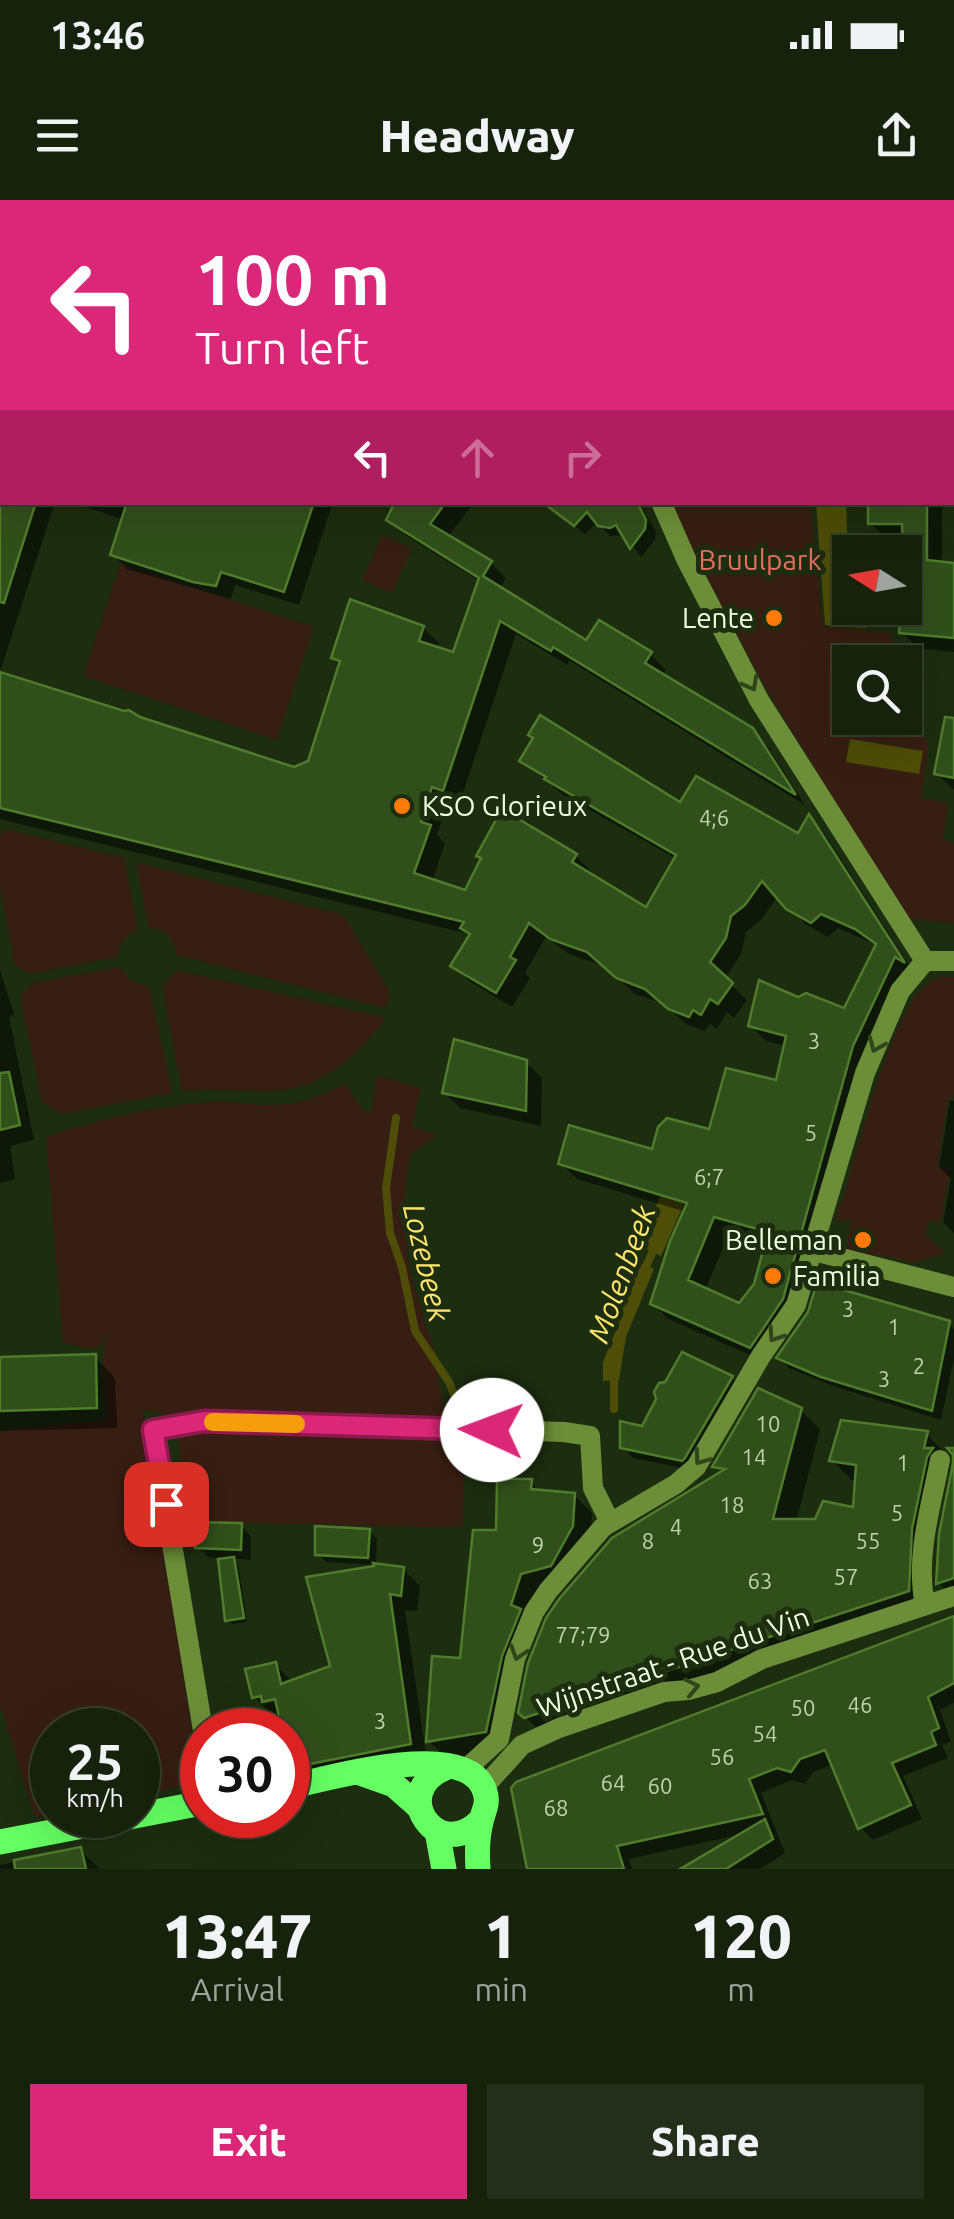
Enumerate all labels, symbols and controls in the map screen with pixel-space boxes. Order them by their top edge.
text: 13:46 [50,14,145,56]
icon: menu [30,108,85,163]
icon: share [869,108,924,163]
text: Headway [379,110,575,161]
icon: left [30,240,160,370]
text: 100 m [195,240,390,318]
text: Turn left [195,322,369,373]
icon: left [345,430,400,485]
icon: ahead [450,430,505,485]
icon: right [555,430,610,485]
north arrow [832,535,922,625]
map controls [832,535,922,735]
park label: Bruulpark [698,544,822,575]
place label: Lente [682,602,754,633]
marker: Lente [763,607,785,629]
button: search [832,645,922,735]
one-way arrow [739,673,758,691]
place label: KSO Glorieux [422,790,587,821]
marker: KSO Glorieux [391,795,413,817]
house number: 4;6 [699,805,729,830]
house number: 3 [808,1028,820,1053]
one-way arrow [868,1035,888,1053]
house number: 5 [805,1120,817,1145]
house number: 6;7 [694,1164,724,1189]
water label: Lozebeek [397,1200,457,1326]
water label: Molenbeek [581,1200,662,1347]
place label: Belleman [725,1224,843,1255]
marker: Belleman [852,1229,874,1251]
place label: Familia [793,1260,881,1291]
marker: Familia [762,1265,784,1287]
house number: 3 [842,1296,854,1321]
house number: 1 [888,1314,900,1339]
one-way arrow [769,1323,787,1342]
house number: 2 [913,1353,925,1378]
house number: 3 [878,1366,890,1391]
position arrow [440,1378,544,1482]
house number: 10 [756,1411,780,1436]
house number: 14 [742,1444,766,1469]
one-way arrow [696,1447,713,1465]
house number: 1 [897,1450,909,1475]
pin [124,1462,209,1547]
icon: arrive [139,1477,194,1532]
house number: 18 [720,1492,744,1517]
house number: 5 [891,1500,903,1525]
house number: 4 [670,1514,682,1539]
house number: 8 [642,1528,654,1553]
house number: 55 [856,1528,880,1553]
house number: 9 [532,1532,544,1557]
house number: 57 [834,1564,858,1589]
house number: 63 [748,1568,772,1593]
street label: Wijnstraat - Rue du Vin [533,1600,813,1723]
house number: 77;79 [555,1622,611,1647]
one-way arrow [509,1644,529,1661]
one-way arrow [683,1678,700,1699]
house number: 46 [848,1692,872,1717]
house number: 50 [791,1695,815,1720]
speed limit sign: 30 [180,1708,310,1838]
house number: 3 [374,1708,386,1733]
house number: 54 [753,1721,777,1746]
text: 25 [67,1733,123,1789]
house number: 56 [710,1744,734,1769]
house number: 64 [601,1770,625,1795]
house number: 60 [648,1773,672,1798]
text: km/h [66,1784,124,1812]
house number: 68 [544,1795,568,1820]
text: 13:47 [162,1902,312,1969]
text: 1 [484,1902,518,1969]
text: 120 [690,1902,792,1969]
text: Arrival [191,1971,284,2007]
text: min [474,1971,528,2007]
text: m [727,1971,755,2007]
button: Exit [30,2084,467,2199]
button: Share [487,2084,924,2199]

